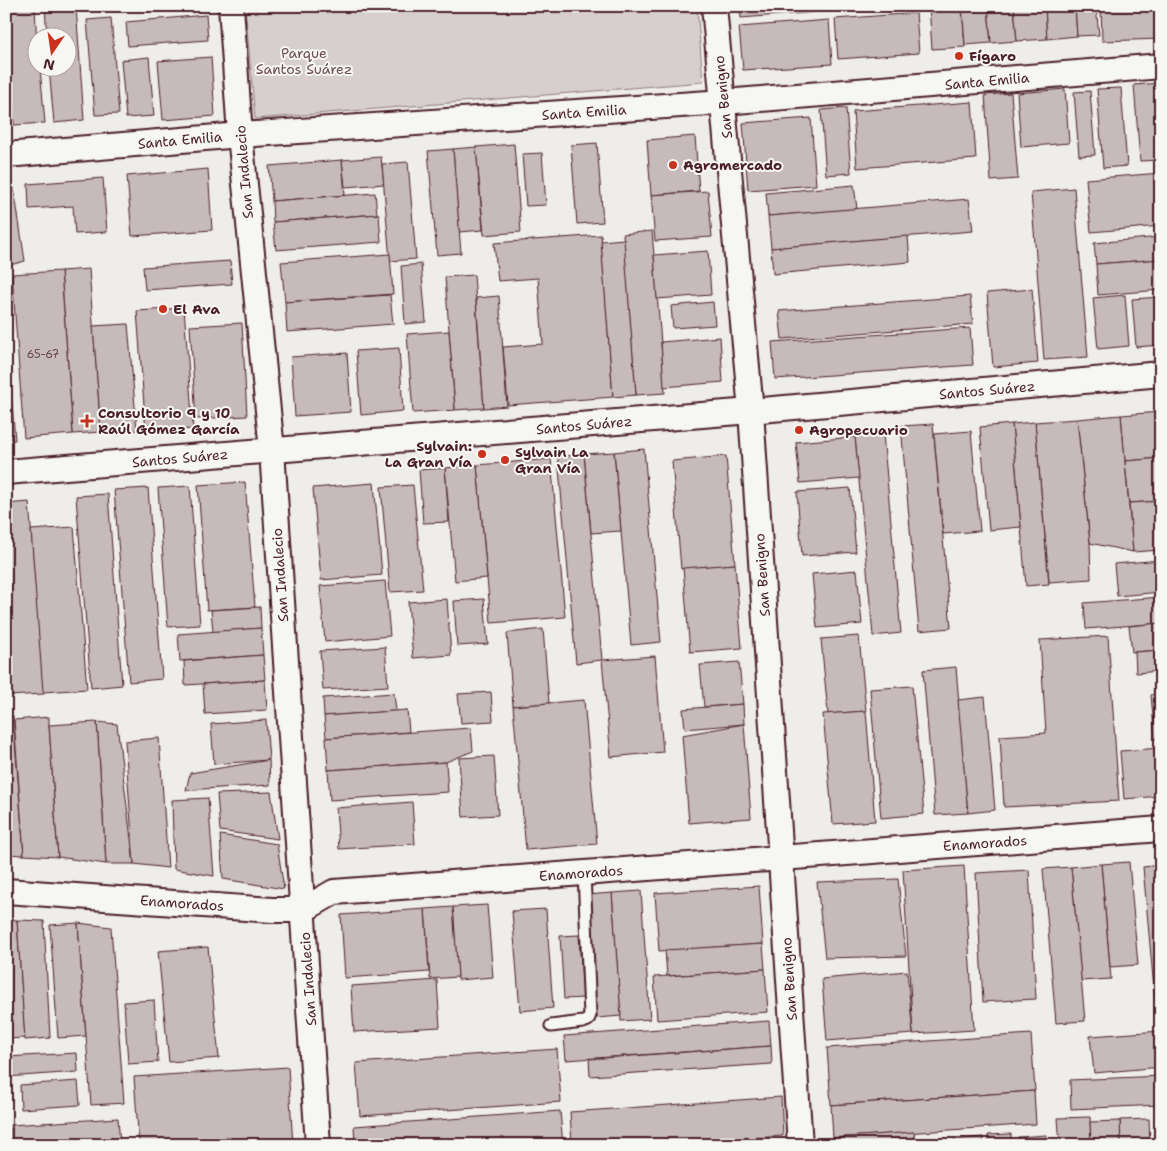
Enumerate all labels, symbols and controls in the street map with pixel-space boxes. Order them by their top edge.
north arrow [28,28,78,78]
park label: Parque Santos Suárez [256,44,352,78]
place label: Fígaro [969,47,1016,65]
marker: Fígaro [953,50,965,62]
text: N [42,55,57,75]
street label: San Benigno [710,55,736,139]
street label: Santa Emilia [944,68,1030,94]
street label: Santa Emilia [541,100,627,124]
street label: San Indalecio [231,124,257,220]
street label: Santa Emilia [137,127,223,153]
place label: Agromercado [683,156,782,174]
marker: Agromercado [667,159,679,171]
place label: El Ava [173,300,220,318]
marker: El Ava [157,303,169,315]
house number: 65-67 [27,347,60,362]
street label: Santos Suárez [938,377,1036,403]
place label: Consultorio 9 y 10 Raúl Gómez García [98,404,240,438]
street label: Santos Suárez [535,412,633,438]
marker: Consultorio 9 y 10 Raúl Gómez García [80,414,94,428]
place label: Agropecuario [809,421,908,439]
marker: Agropecuario [793,424,805,436]
place label: Sylvain: La Gran Vía [385,437,472,471]
place label: Sylvain La Gran Vía [515,443,589,477]
street label: Santos Suárez [131,445,229,471]
marker: Sylvain: La Gran Vía [476,448,488,460]
marker: Sylvain La Gran Vía [499,454,511,466]
street label: San Indalecio [268,528,292,622]
street label: San Benigno [750,533,774,617]
street label: Enamorados [942,831,1028,855]
street label: Enamorados [538,861,624,885]
street label: Enamorados [139,891,225,915]
street label: San Indalecio [296,932,320,1026]
street label: San Benigno [777,937,801,1021]

